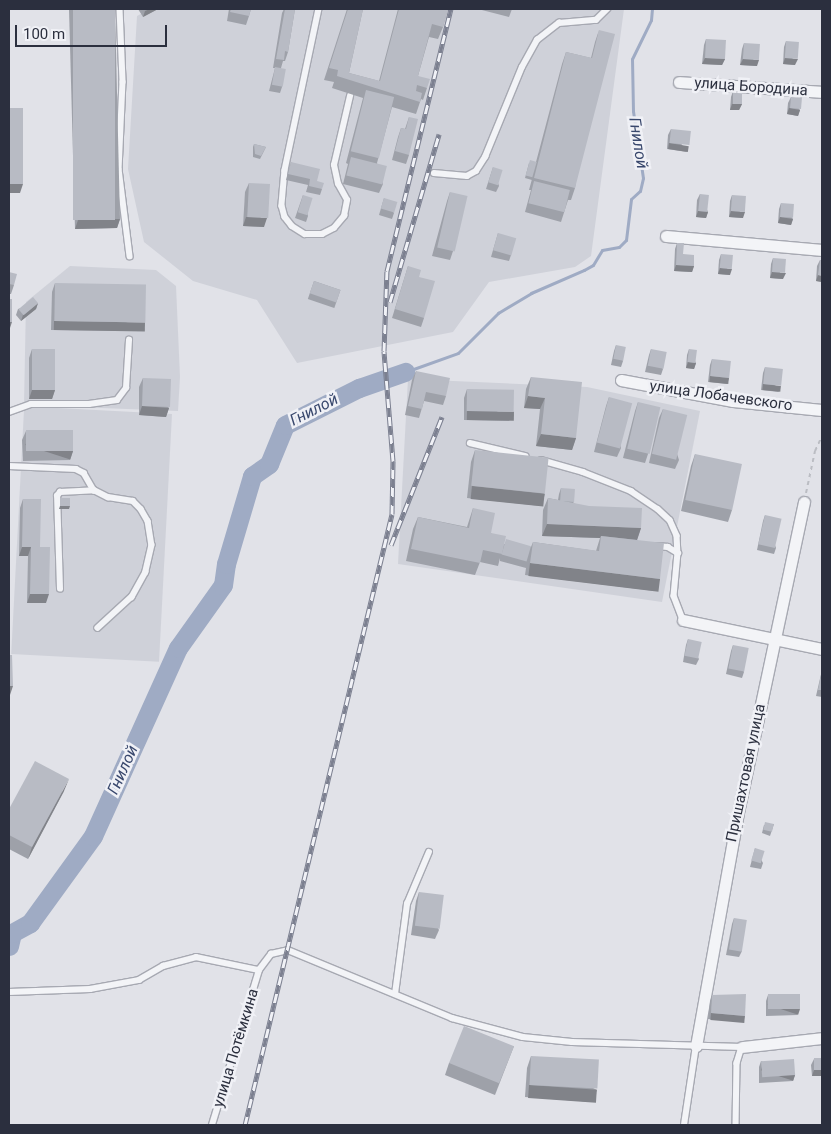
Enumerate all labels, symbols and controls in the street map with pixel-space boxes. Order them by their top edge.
scale bar [18,15,170,47]
text: 100 m [23,25,65,43]
street label: улица Бородина [694,74,808,100]
water label: Гнилой [624,116,652,170]
street label: улица Лобачевского [648,377,794,415]
water label: Гнилой [287,390,341,430]
street label: Пришахтовая улица [723,702,769,844]
water label: Гнилой [104,742,142,798]
street label: улица Потёмкина [209,986,263,1110]

